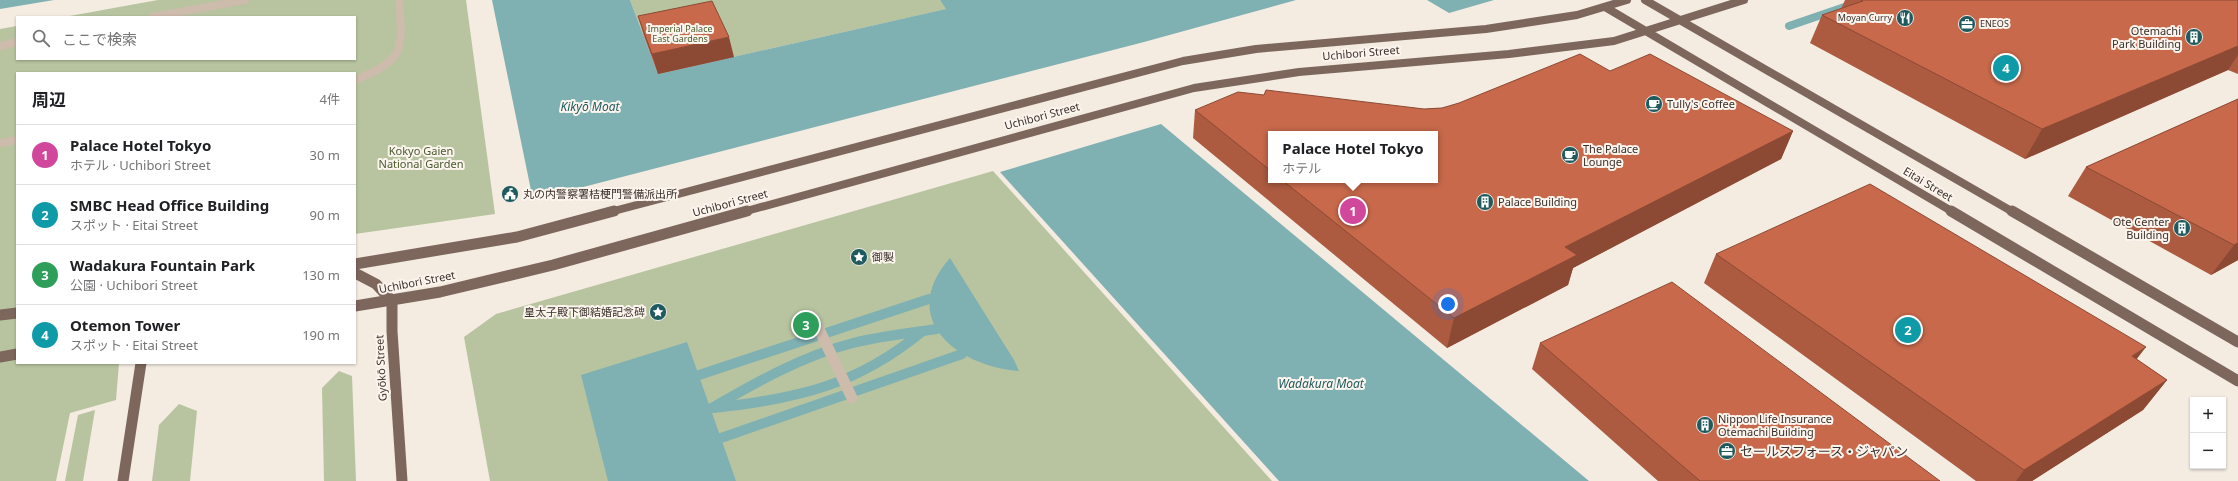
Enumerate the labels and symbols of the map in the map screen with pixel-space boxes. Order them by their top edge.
restaurant icon: Moyan Curry [1895,8,1915,28]
place label: Moyan Curry [1838,11,1892,24]
office icon: ENEOS [1957,14,1977,34]
place label: ENEOS [1980,17,2009,30]
park label: Imperial Palace East Gardens [647,22,713,45]
place label: Otemachi Park Building [2112,23,2181,51]
building icon: Otemachi Park Building [2184,27,2204,47]
street label: Uchibori Street [1322,42,1400,63]
pin: 4 [1993,53,2019,83]
cafe icon: Tully's Coffee [1644,94,1664,114]
place label: Tully's Coffee [1667,96,1735,111]
water label: Kikyō Moat [561,98,620,115]
street label: Uchibori Street [1003,98,1081,133]
place label: The Palace Lounge [1583,141,1638,169]
park label: Kokyo Gaien National Garden [379,143,463,171]
cafe icon: The Palace Lounge [1560,145,1580,165]
street label: Eitai Street [1901,163,1956,204]
public building icon: 丸の内警察署桔梗門警備派出所 [500,184,520,204]
street label: Uchibori Street [691,185,769,220]
place label: 丸の内警察署桔梗門警備派出所 [523,186,678,201]
building icon: Palace Building [1475,192,1495,212]
place label: Palace Building [1498,194,1577,209]
pin: 1 [1340,196,1366,226]
place label: Ote Center Building [2113,214,2169,242]
building icon: Ote Center Building [2172,218,2192,238]
place icon: 御製 [849,247,869,267]
place label: 御製 [871,249,894,264]
street label: Uchibori Street [378,267,456,296]
your location [1438,294,1458,314]
place icon: 皇太子殿下御結婚記念碑 [648,302,668,322]
place label: 皇太子殿下御結婚記念碑 [524,304,645,319]
pin: 3 [793,310,819,340]
pin: 2 [1895,315,1921,345]
street label: Gyōkō Street [371,334,390,402]
water label: Wadakura Moat [1278,375,1365,392]
place label: Nippon Life Insurance Otemachi Building [1718,411,1832,439]
building icon: Nippon Life Insurance Otemachi Building [1695,415,1715,435]
office icon: セールスフォース・ジャパン [1717,441,1737,461]
place label: セールスフォース・ジャパン [1740,442,1908,460]

